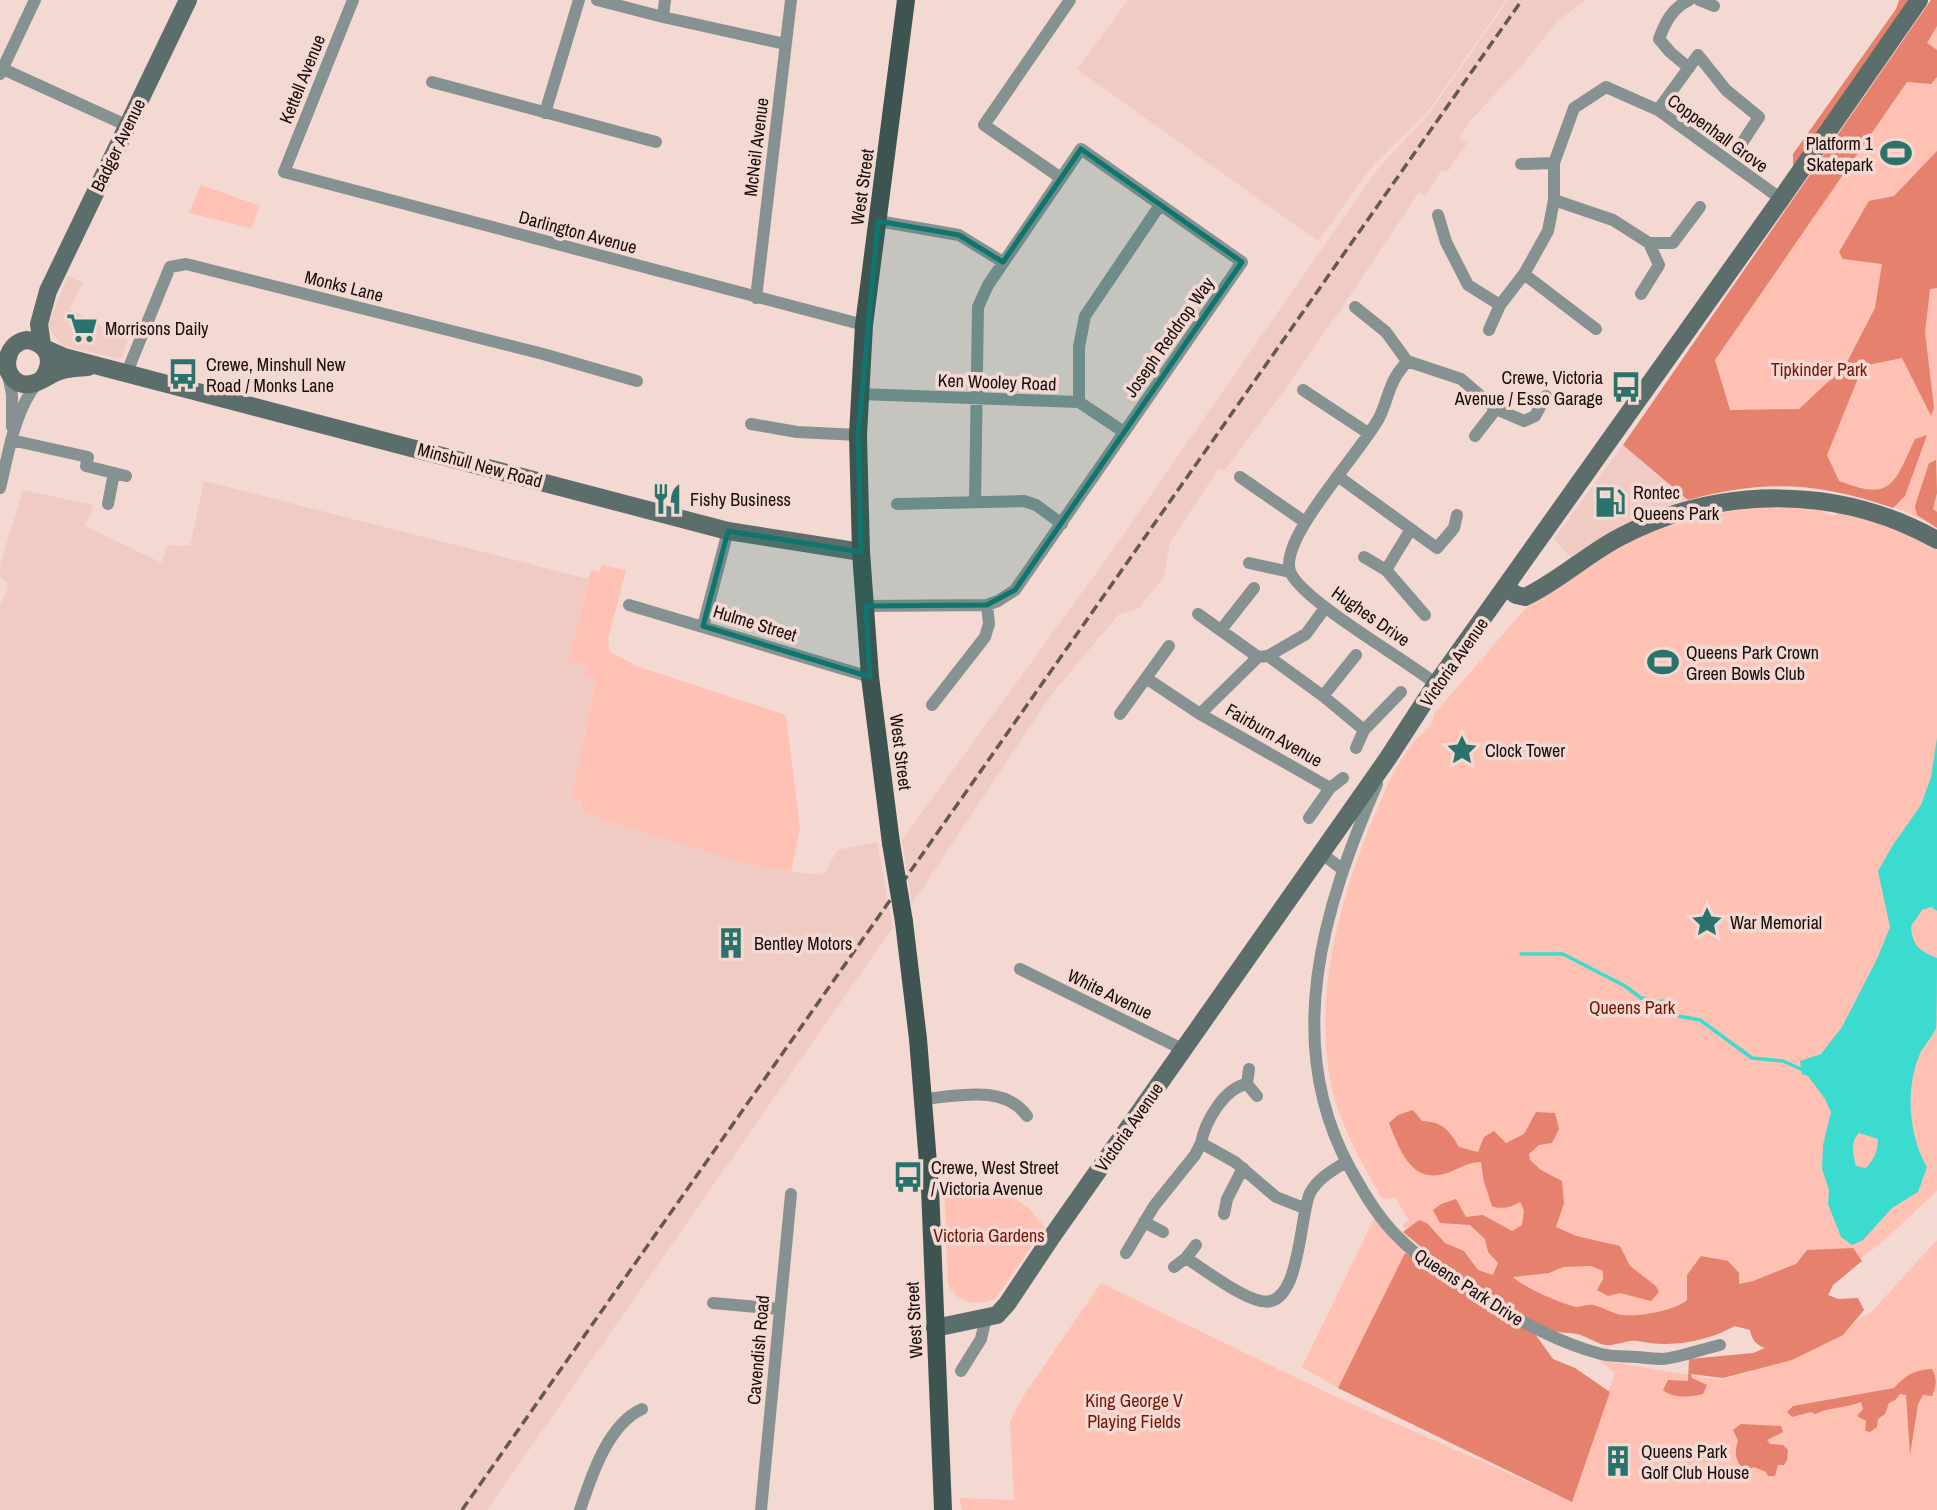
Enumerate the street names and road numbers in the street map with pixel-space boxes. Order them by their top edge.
street label: Kettell Avenue [273,31,331,127]
street label: Coppenhall Grove [1663,88,1773,178]
street label: Badger Avenue [85,94,151,196]
street label: McNeil Avenue [738,96,774,198]
street label: West Street [844,147,880,227]
street label: Darlington Avenue [516,204,640,260]
street label: Monks Lane [302,264,386,308]
street label: Joseph Reddrop Way [1118,271,1220,402]
street label: Ken Wooley Road [937,367,1057,397]
street label: Minshull New Road [415,436,545,494]
street label: Hughes Drive [1327,580,1415,652]
street label: Hulme Street [710,598,800,648]
street label: Victoria Avenue [1414,612,1494,712]
street label: Fairburn Avenue [1221,697,1327,773]
street label: West Street [884,712,918,792]
street label: White Avenue [1063,963,1157,1025]
street label: Victoria Avenue [1089,1077,1169,1177]
street label: Queens Park Drive [1410,1242,1528,1332]
street label: West Street [900,1281,928,1359]
street label: Cavendish Road [741,1294,775,1406]

